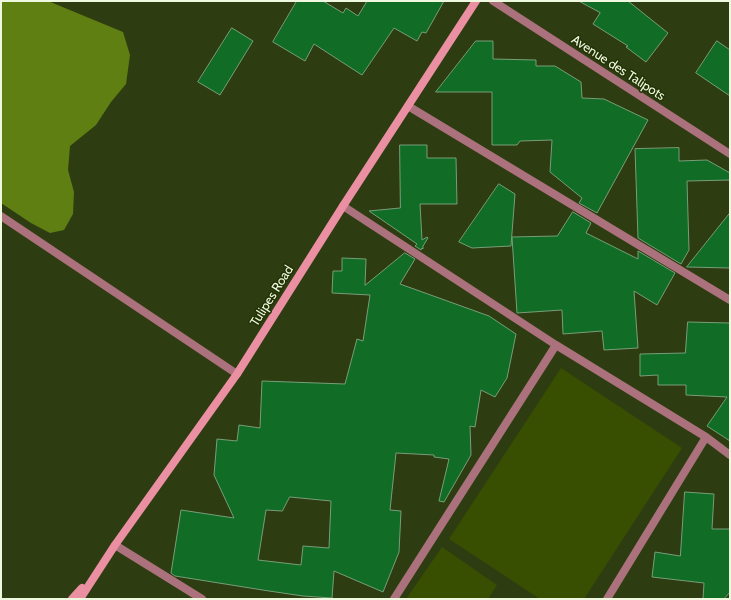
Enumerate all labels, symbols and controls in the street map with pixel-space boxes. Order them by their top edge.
street label: Avenue des Talipots [568,32,668,104]
street label: Tulipes Road [247,263,297,329]

